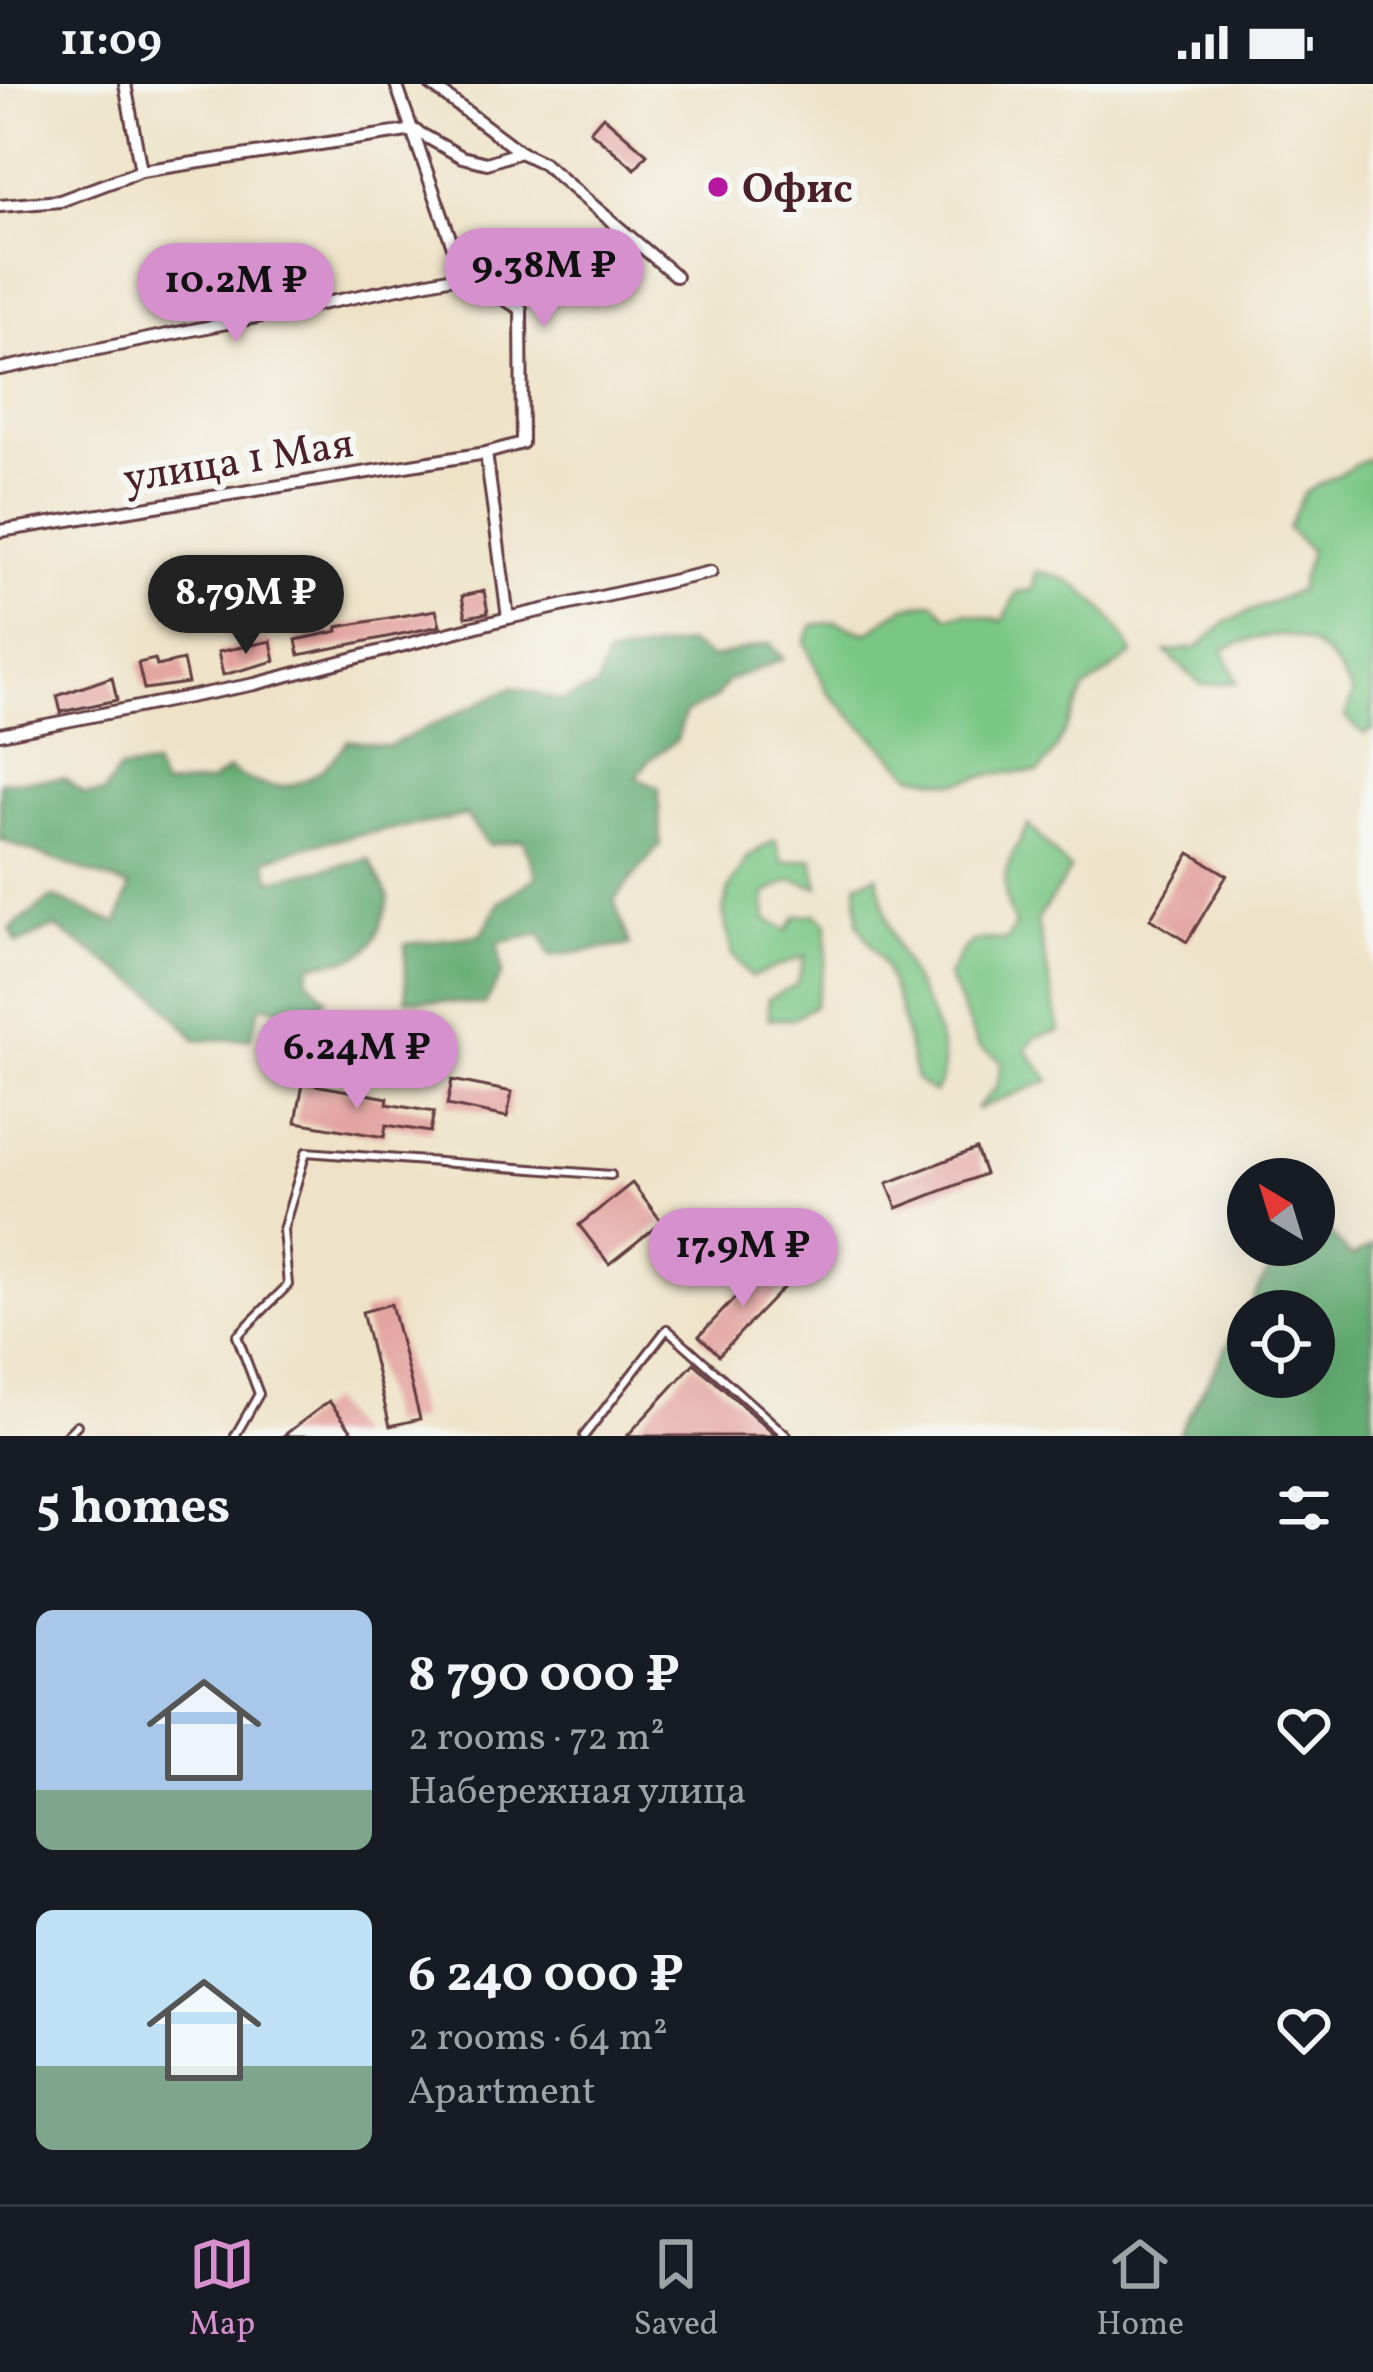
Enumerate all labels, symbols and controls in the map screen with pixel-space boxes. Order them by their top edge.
text: 11:09 [60,11,162,74]
place label: Офис [742,162,853,221]
marker: Офис [705,174,731,200]
pin: 9.38M ₽ [433,228,655,330]
text: 9.38M ₽ [471,240,617,294]
pin: 10.2M ₽ [125,243,347,345]
text: 10.2M ₽ [164,255,308,309]
street label: улица 1 Мая [120,416,358,511]
pin: 8.79M ₽ [135,555,357,657]
text: 8.79M ₽ [175,567,317,621]
pin: 6.24M ₽ [246,1010,468,1112]
text: 6.24M ₽ [283,1022,431,1076]
north arrow [1227,1158,1335,1266]
map controls [1227,1158,1335,1398]
pin: 17.9M ₽ [632,1208,854,1310]
text: 17.9M ₽ [675,1220,811,1274]
button: locate [1227,1290,1335,1398]
text: 5 homes [36,1473,230,1544]
icon: filters [1271,1475,1337,1541]
text: 8 790 000 ₽ [408,1641,680,1712]
icon: home [132,1658,276,1802]
icon: heart [1271,1697,1337,1763]
text: 2 rooms · 72 m² [408,1712,665,1766]
text: Набережная улица [408,1766,746,1820]
text: 6 240 000 ₽ [408,1941,684,2012]
icon: home [132,1958,276,2102]
icon: heart [1271,1997,1337,2063]
text: 2 rooms · 64 m² [408,2012,668,2066]
text: Apartment [408,2066,596,2120]
tab: Map [189,2231,255,2349]
tab: Saved [633,2231,718,2349]
tab: Home [1097,2231,1184,2349]

